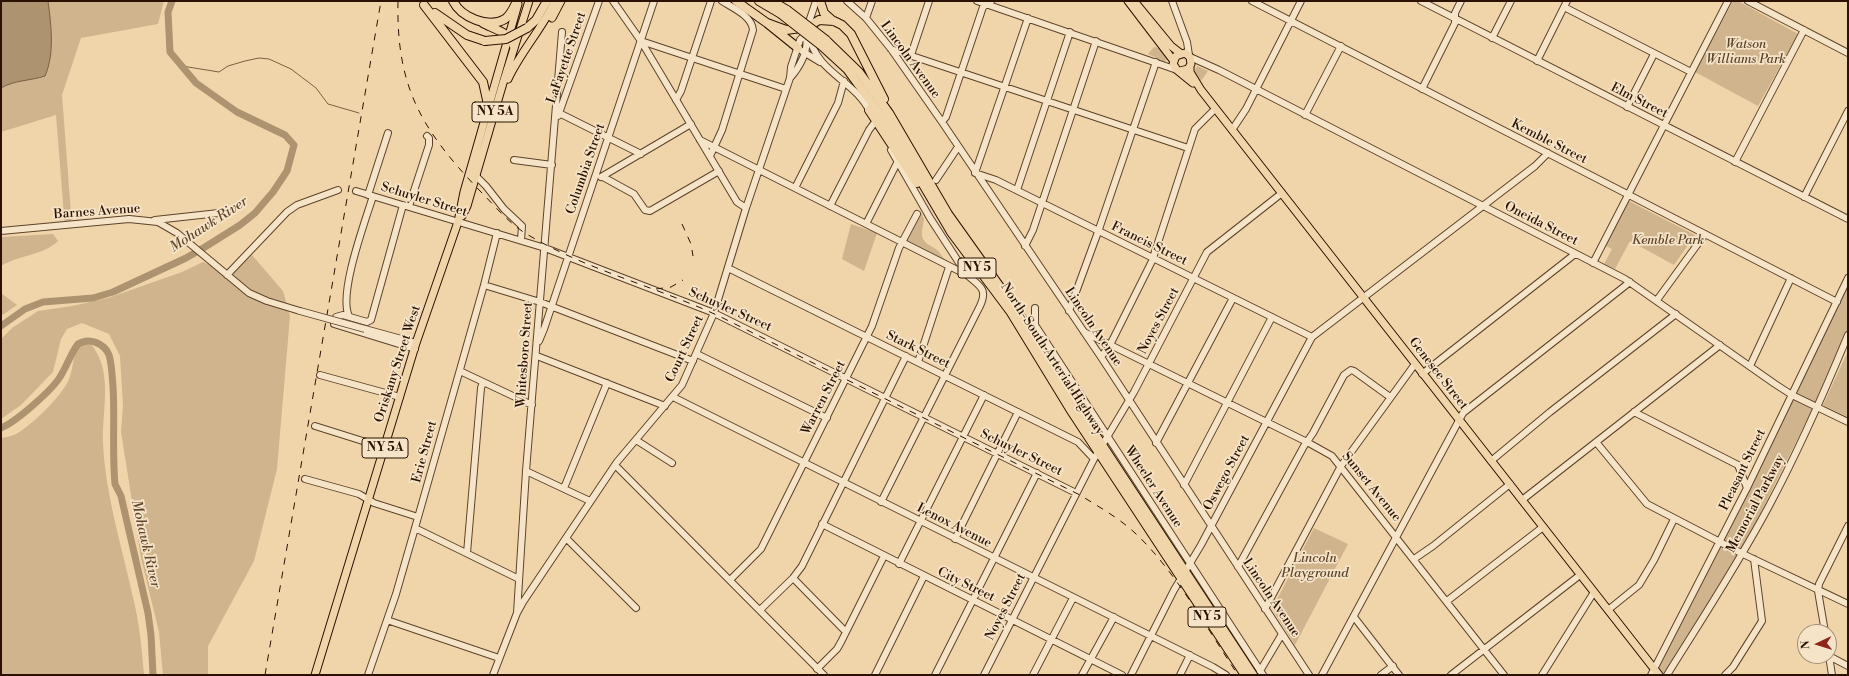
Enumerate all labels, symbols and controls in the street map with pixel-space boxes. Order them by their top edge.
street label: LaFayette Street [544,10,590,106]
street label: Lincoln Avenue [877,18,943,102]
park label: Watson Williams Park [1706,37,1786,68]
street label: Elm Street [1608,80,1670,122]
road number: NY 5A [472,102,518,122]
street label: Kemble Street [1508,116,1590,168]
street label: Columbia Street [563,121,609,217]
street label: Schuyler Street [379,179,469,221]
water label: Mohawk River [167,194,251,256]
street label: Oneida Street [1501,199,1581,249]
street label: Barnes Avenue [53,201,141,223]
street label: Francis Street [1108,219,1190,269]
park label: Kemble Park [1632,233,1704,249]
road number: NY 5 [958,258,996,278]
street label: North-South Arterial Highway [997,280,1107,438]
street label: Schuyler Street [686,285,774,335]
street label: Lincoln Avenue [1061,285,1125,369]
street label: Noyes Street [1135,285,1183,357]
street label: Whitesboro Street [514,302,536,408]
street label: Oriskany Street West [372,303,424,425]
street label: Court Street [663,313,707,385]
street label: Stark Street [884,328,952,372]
street label: Genesee Street [1405,335,1471,413]
street label: Warren Street [799,358,849,438]
street label: Erie Street [409,419,441,485]
street label: Schuyler Street [977,426,1065,480]
street label: Pleasant Street [1717,427,1769,513]
street label: Oswego Street [1200,432,1254,514]
road number: NY 5A [362,438,408,458]
street label: Wheeler Avenue [1121,443,1185,531]
street label: Sunset Avenue [1338,449,1404,525]
street label: Memorial Parkway [1724,452,1788,556]
water label: Mohawk River [127,498,163,590]
street label: Lenox Avenue [914,500,994,552]
park label: Lincoln Playground [1281,551,1349,582]
street label: Lincoln Avenue [1239,556,1303,640]
street label: City Street [935,564,997,606]
street label: Noyes Street [982,571,1030,643]
road number: NY 5 [1188,607,1226,627]
north arrow [1797,624,1837,664]
text: N [1799,640,1813,650]

